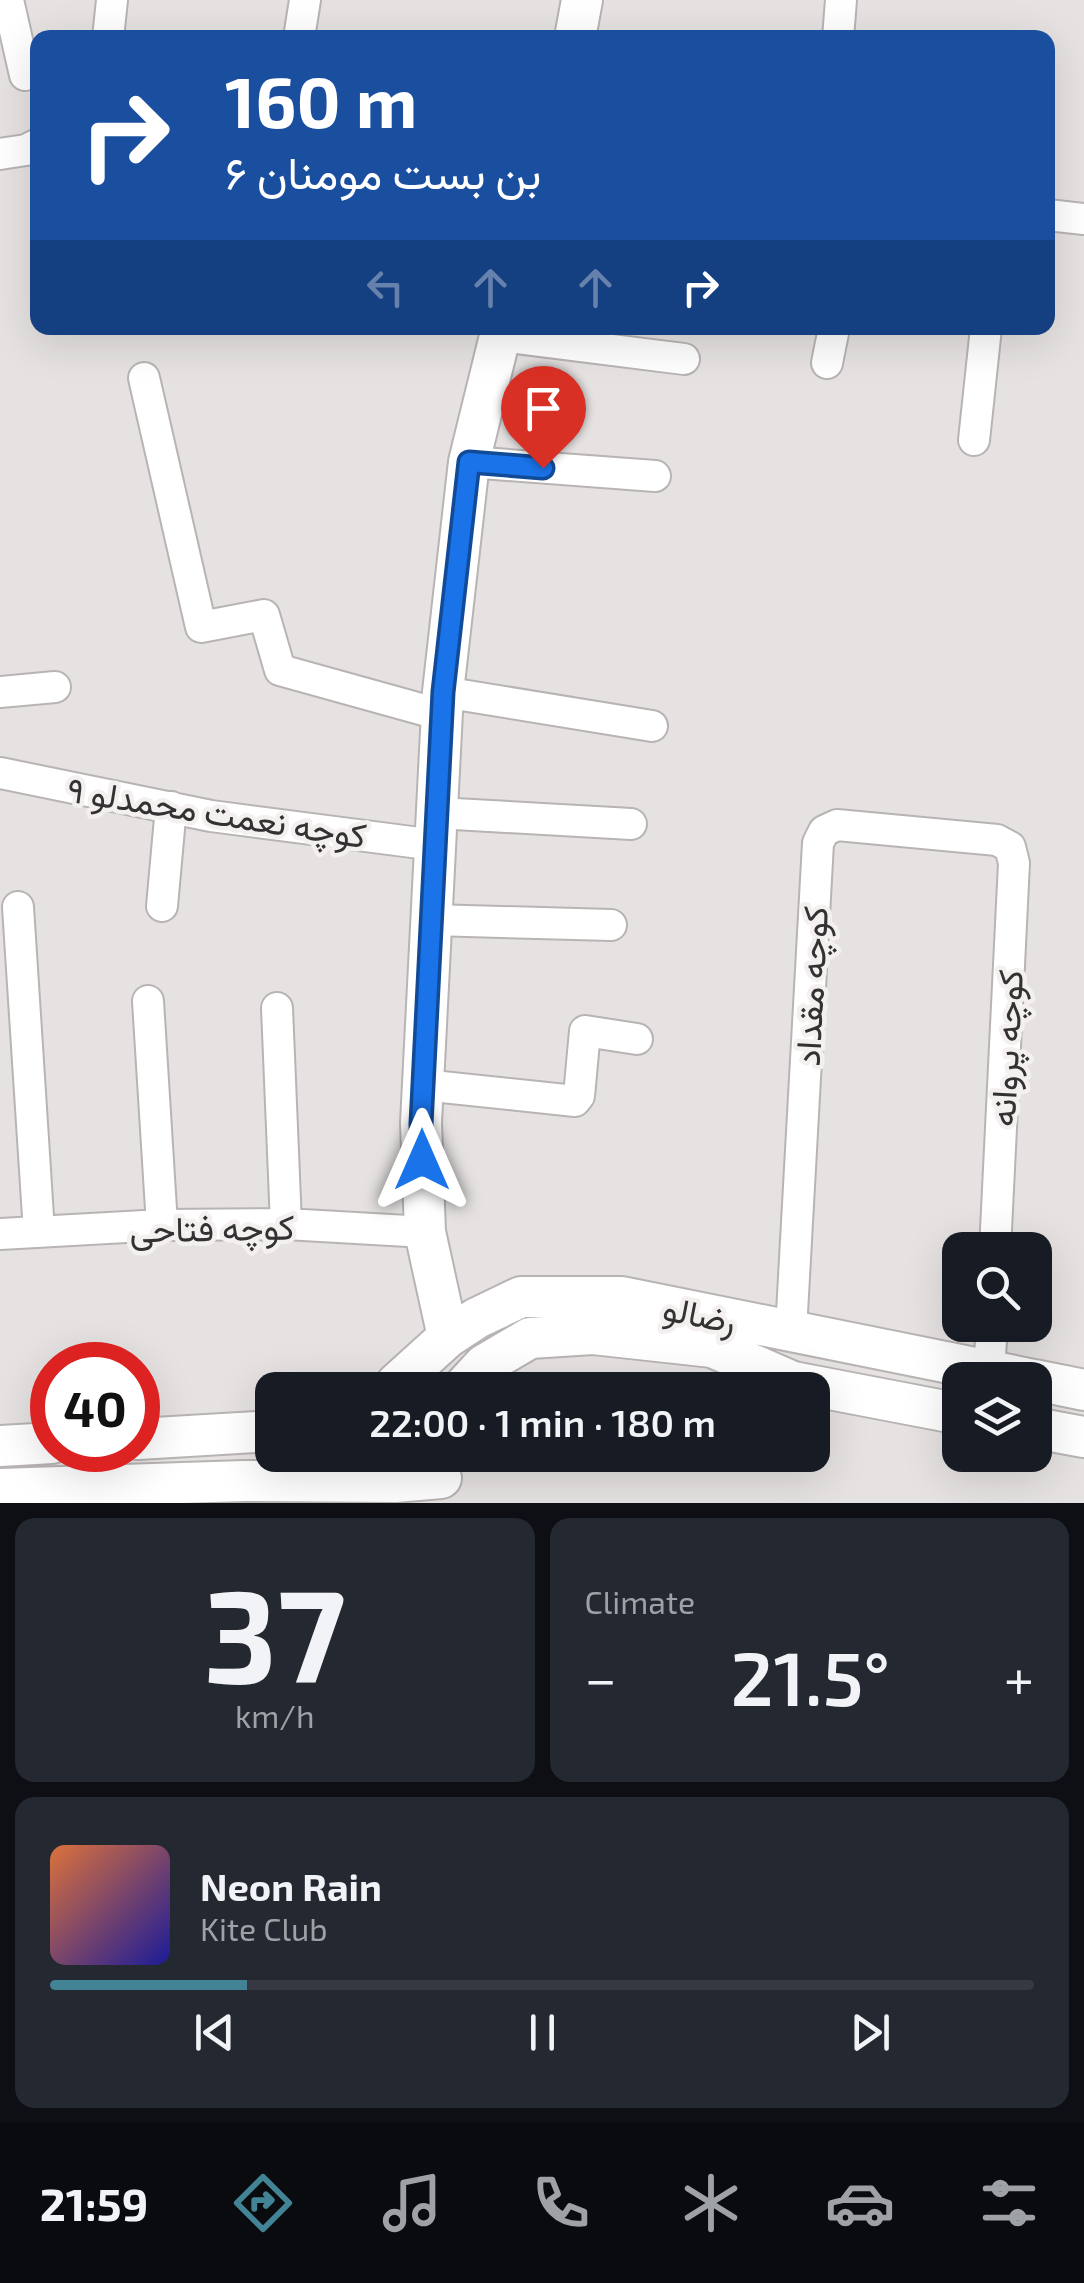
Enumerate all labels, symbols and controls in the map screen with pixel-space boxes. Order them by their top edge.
text: 160 m [225,58,418,142]
icon: right [60,70,190,200]
text: ۶ بن بست مومنان [225,144,541,198]
icon: left [358,260,413,315]
icon: ahead [463,260,518,315]
icon: ahead [568,260,623,315]
icon: right [673,260,728,315]
pin [501,366,586,469]
icon: arrive [516,381,571,436]
street label: کوچه نعمت محمدلو ۹ [64,767,370,860]
street label: کوچه مقداد [785,905,840,1067]
street label: کوچه پروانه [980,968,1035,1128]
position arrow [370,1108,474,1212]
street label: کوچه فتاحی [129,1205,295,1254]
map controls [942,1232,1052,1472]
button: search [942,1232,1052,1342]
street label: رضالو [659,1285,740,1344]
speed limit sign: 40 [30,1342,160,1472]
button: layers [942,1362,1052,1472]
text: 22:00 · 1 min · 180 m [369,1399,716,1445]
text: 37 [204,1553,346,1709]
text: Climate [585,1582,695,1620]
text: 21.5° [730,1631,890,1721]
text: − [585,1644,617,1710]
text: + [1004,1644,1034,1710]
text: km/h [235,1696,314,1734]
text: Neon Rain [200,1863,382,1909]
text: Kite Club [200,1909,328,1947]
icon: previous [187,2005,242,2060]
icon: pause [515,2005,570,2060]
icon: next [843,2005,898,2060]
icon: directions [228,2168,298,2238]
icon: music [377,2168,447,2238]
icon: phone [526,2168,596,2238]
icon: climate [676,2168,746,2238]
icon: car [825,2168,895,2238]
icon: filters [974,2168,1044,2238]
text: 21:59 [40,2176,148,2230]

